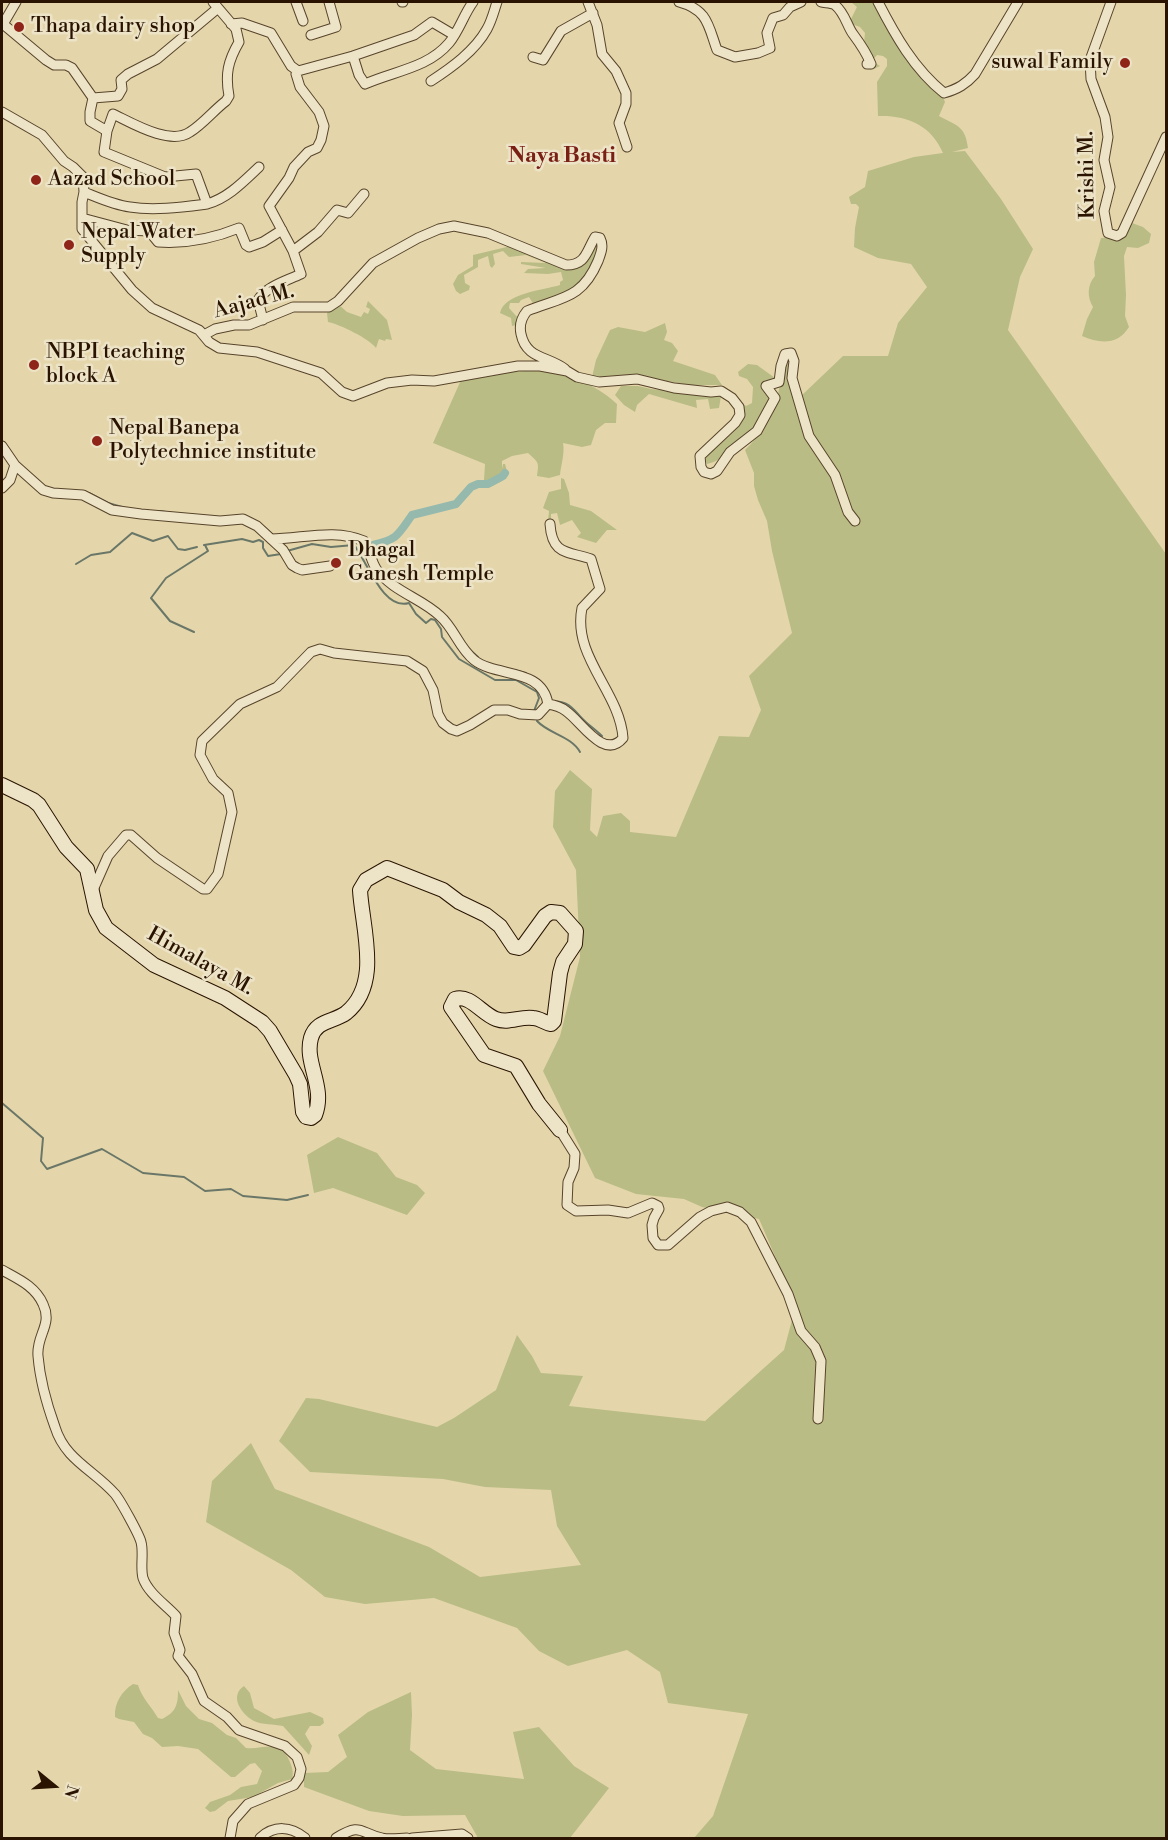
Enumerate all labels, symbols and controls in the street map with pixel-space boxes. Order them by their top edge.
place label: Thapa dairy shop [31,14,195,40]
marker: Thapa dairy shop [12,20,26,34]
place label: suwal Family [991,50,1113,76]
marker: suwal Family [1118,56,1132,70]
street label: Krishi M. [1075,131,1101,219]
district label: Naya Basti [508,144,616,170]
place label: Aazad School [48,167,175,193]
marker: Aazad School [29,173,43,187]
place label: Nepal Water Supply [81,220,196,270]
marker: Nepal Water Supply [62,238,76,252]
street label: Aajad M. [211,279,297,325]
place label: NBPI teaching block A [46,340,185,390]
marker: NBPI teaching block A [27,358,41,372]
place label: Nepal Banepa Polytechnice institute [109,416,316,466]
marker: Nepal Banepa Polytechnice institute [90,434,104,448]
place label: Dhagal Ganesh Temple [348,538,494,588]
marker: Dhagal Ganesh Temple [329,556,343,570]
street label: Himalaya M. [142,922,258,1002]
north arrow [24,1756,84,1816]
text: N [60,1782,83,1801]

